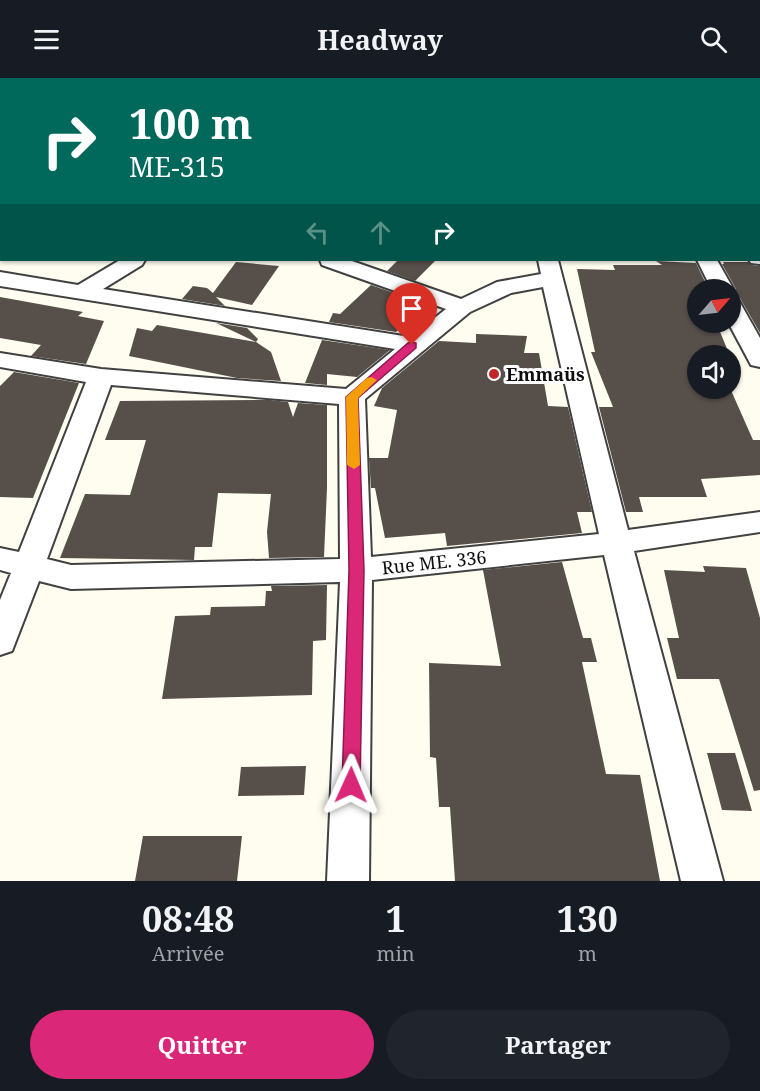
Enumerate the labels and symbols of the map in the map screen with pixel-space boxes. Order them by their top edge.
north arrow [687,279,741,333]
pin [386,283,437,345]
place label: Emmaüs [506,362,585,386]
marker: Emmaüs [487,367,501,381]
street label: Rue ME. 336 [381,545,487,579]
position arrow [319,753,383,817]

